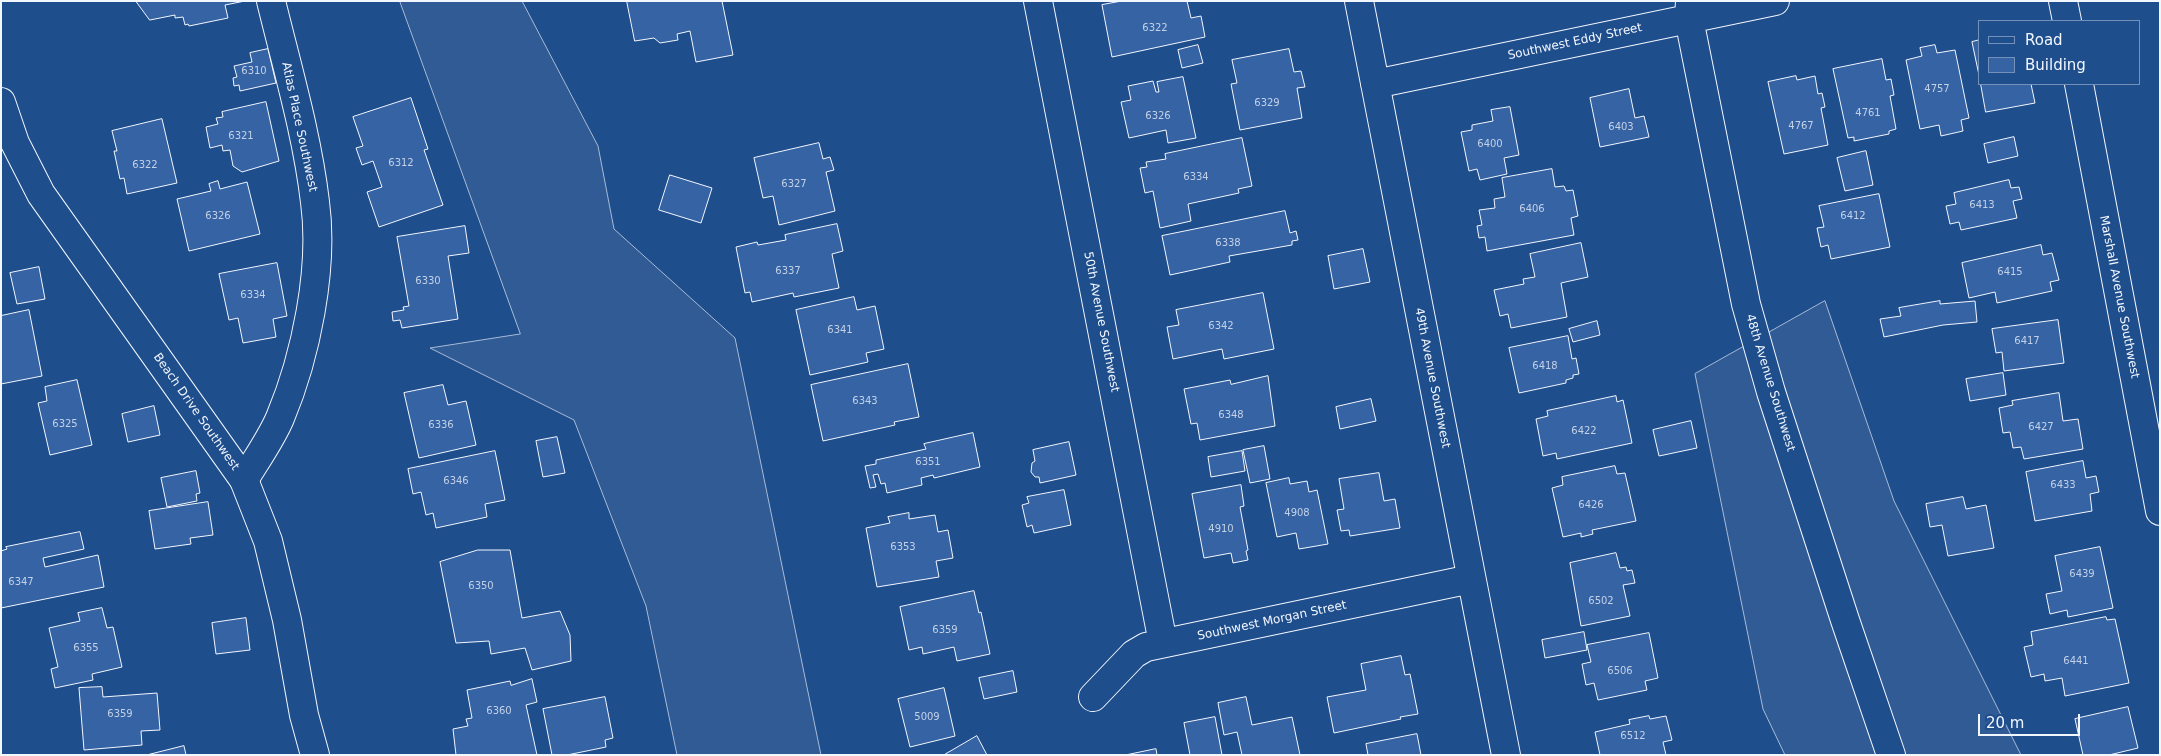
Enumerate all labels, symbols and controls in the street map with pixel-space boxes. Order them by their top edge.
legend [1978,20,2141,85]
street label: Southwest Eddy Street [1506,21,1644,63]
house number: 6322 [1142,22,1168,34]
text: Road [2025,31,2063,49]
text: Building [2025,56,2086,74]
street label: Atlas Place Southwest [278,61,320,193]
house number: 6310 [241,65,267,77]
house number: 4757 [1924,83,1950,95]
house number: 6329 [1254,97,1280,109]
house number: 4761 [1855,107,1881,119]
house number: 6326 [1145,110,1171,122]
house number: 4767 [1788,120,1814,132]
house number: 6403 [1608,121,1634,133]
house number: 6321 [228,130,254,142]
house number: 6400 [1477,138,1503,150]
house number: 6312 [388,157,414,169]
house number: 6322 [132,159,158,171]
house number: 6334 [1183,171,1209,183]
house number: 6327 [781,178,807,190]
house number: 6413 [1969,199,1995,211]
house number: 6406 [1519,203,1545,215]
house number: 6326 [205,210,231,222]
house number: 6412 [1840,210,1866,222]
street label: Marshall Avenue Southwest [2096,214,2142,380]
house number: 6338 [1215,237,1241,249]
street label: 50th Avenue Southwest [1080,251,1122,393]
house number: 6337 [775,265,801,277]
house number: 6415 [1997,266,2023,278]
house number: 6330 [415,275,441,287]
house number: 6334 [240,289,266,301]
street label: 49th Avenue Southwest [1411,307,1453,449]
street label: 48th Avenue Southwest [1742,313,1798,453]
house number: 6342 [1208,320,1234,332]
house number: 6341 [827,324,853,336]
house number: 6417 [2014,335,2040,347]
street label: Beach Drive Southwest [150,351,242,473]
house number: 6418 [1532,360,1558,372]
house number: 6343 [852,395,878,407]
house number: 6348 [1218,409,1244,421]
house number: 6325 [52,418,78,430]
house number: 6336 [428,419,454,431]
house number: 6427 [2028,421,2054,433]
house number: 6422 [1571,425,1597,437]
house number: 6351 [915,456,941,468]
house number: 6346 [443,475,469,487]
house number: 6433 [2050,479,2076,491]
house number: 6426 [1578,499,1604,511]
house number: 4908 [1284,507,1310,519]
house number: 4910 [1208,523,1234,535]
house number: 6353 [890,541,916,553]
house number: 6439 [2069,568,2095,580]
house number: 6347 [8,576,34,588]
house number: 6350 [468,580,494,592]
house number: 6502 [1588,595,1614,607]
street label: Southwest Morgan Street [1196,598,1348,644]
house number: 6359 [932,624,958,636]
house number: 6355 [73,642,99,654]
house number: 6441 [2063,655,2089,667]
house number: 6506 [1607,665,1633,677]
scale bar [1981,704,2084,736]
house number: 6360 [486,705,512,717]
house number: 6359 [107,708,133,720]
house number: 5009 [914,711,940,723]
text: 20 m [1986,714,2024,732]
house number: 6512 [1620,730,1646,742]

